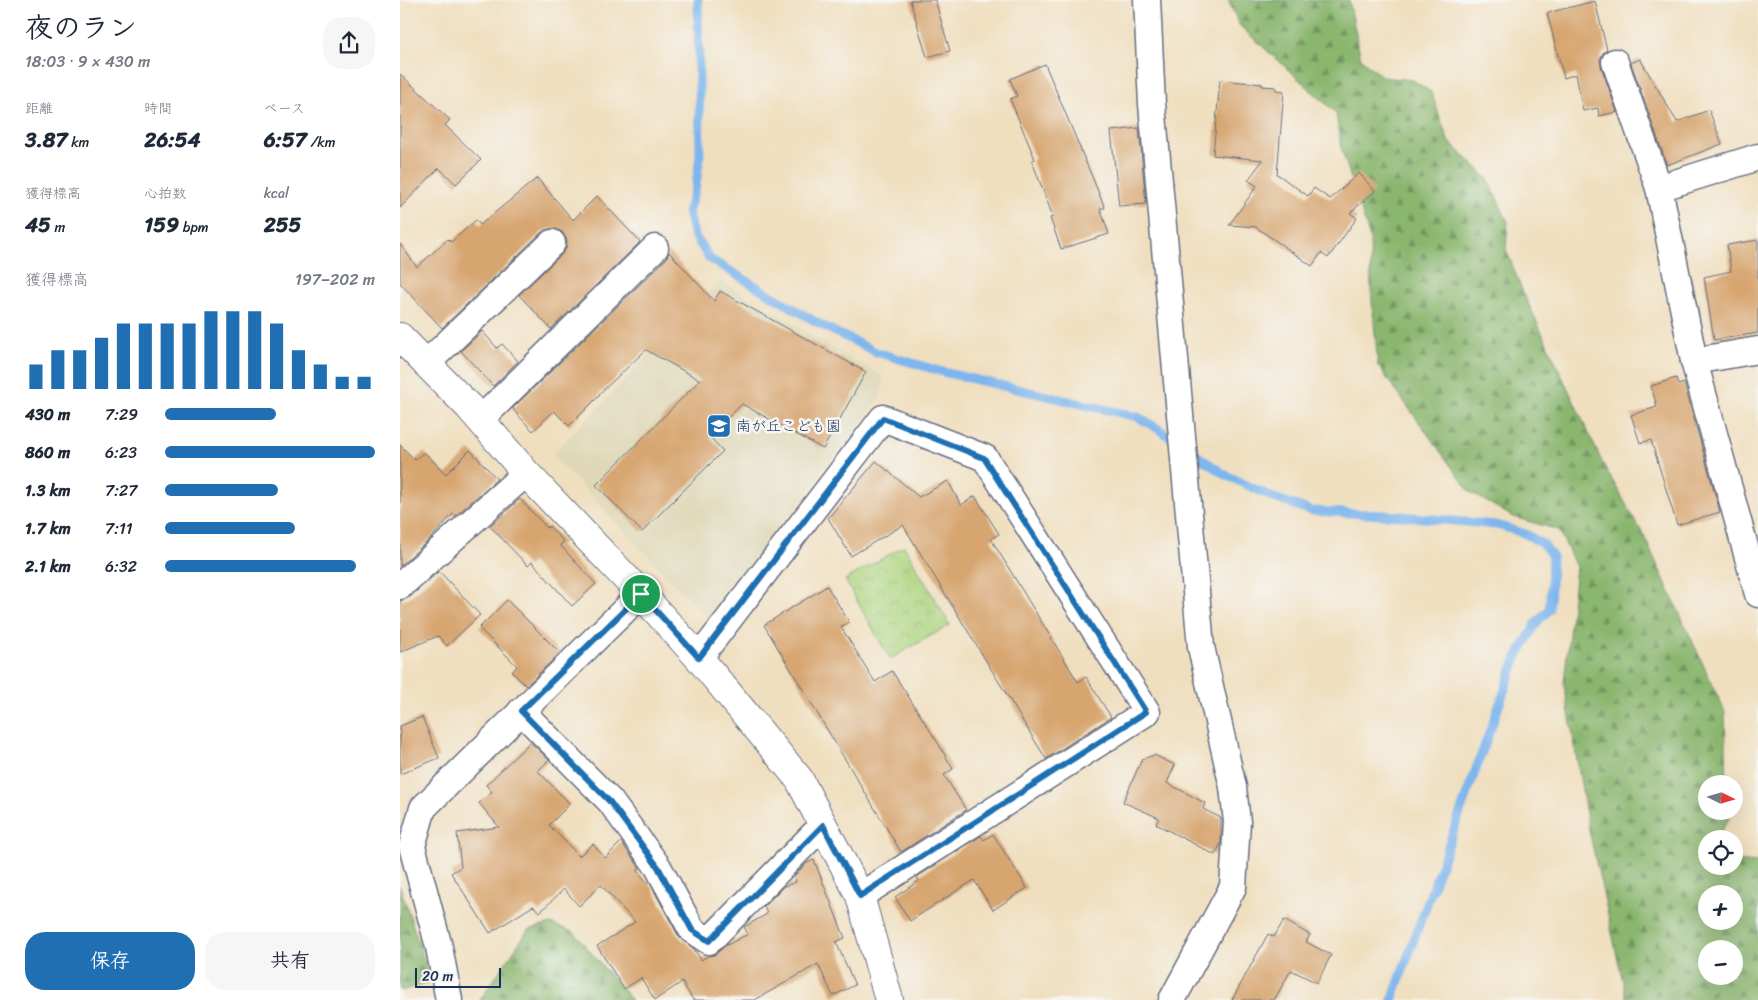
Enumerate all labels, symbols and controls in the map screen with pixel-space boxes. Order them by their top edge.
text: 夜のラン [25,3,137,52]
button: share [323,17,375,69]
text: 18:03 · 9 × 430 m [25,47,150,76]
text: 距離 [25,96,53,121]
text: 時間 [144,96,172,121]
text: ペース [264,96,305,121]
text: 3.87 [25,121,68,159]
text: 26:54 [144,121,201,159]
text: 6:57 [264,121,307,159]
text: km [68,130,89,155]
text: /km [307,130,336,155]
text: 獲得標高 [25,181,81,206]
text: 心拍数 [144,181,186,206]
text: kcal [264,181,289,206]
text: 45 [25,206,51,244]
text: 159 [144,206,179,244]
text: 255 [264,206,301,244]
text: m [51,215,65,240]
text: bpm [179,215,209,240]
text: 獲得標高 [25,265,89,294]
text: 197–202 m [295,265,375,294]
text: 430 m [25,400,70,429]
text: 7:29 [105,400,138,429]
school or university icon: 南が丘こども園 [706,413,732,439]
place label: 南が丘こども園 [736,413,841,439]
text: 860 m [25,438,70,467]
text: 6:23 [105,438,137,467]
text: 1.3 km [25,476,70,505]
text: 7:27 [105,476,137,505]
text: 1.7 km [25,514,71,543]
text: 7:11 [105,514,133,543]
text: 2.1 km [25,552,71,581]
text: 6:32 [105,552,137,581]
pin [620,573,662,615]
icon: arrive [627,580,655,608]
north arrow [1698,775,1742,820]
map controls [1698,775,1743,985]
button: locate [1698,830,1743,875]
button: + [1698,885,1743,930]
button: 保存 [25,932,195,990]
button: 共有 [205,932,375,990]
button: − [1698,940,1743,985]
text: 20 m [422,964,453,989]
scale bar [415,965,501,988]

